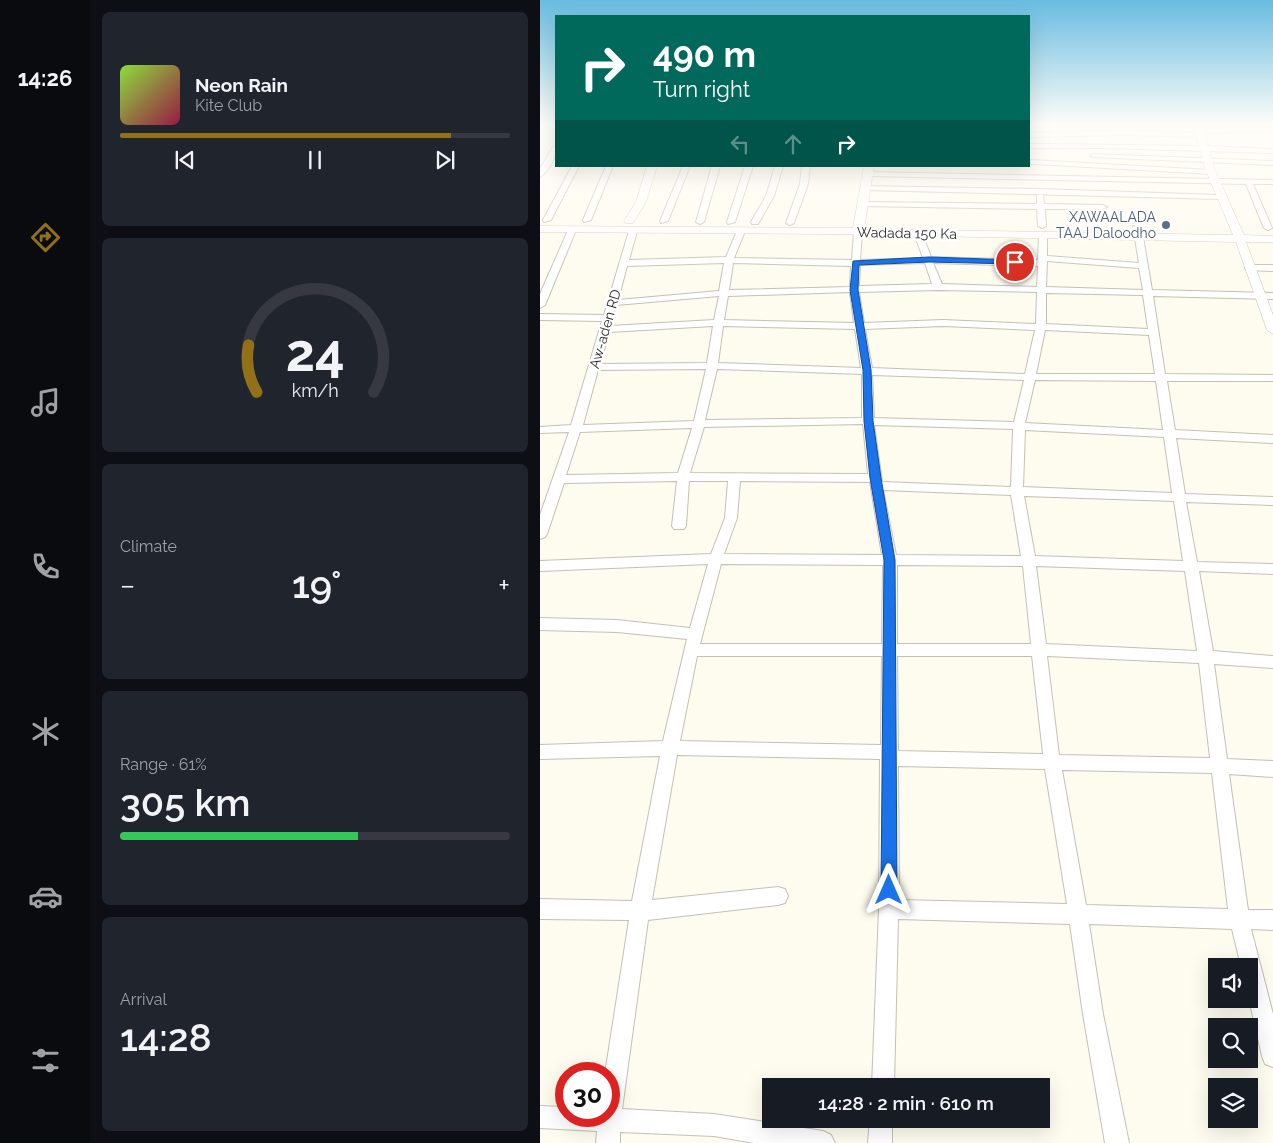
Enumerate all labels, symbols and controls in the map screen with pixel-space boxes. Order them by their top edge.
text: 490 m [653,34,756,75]
icon: right [570,35,635,100]
text: 14:26 [18,65,72,91]
text: Neon Rain [195,74,288,96]
text: Turn right [653,76,750,102]
text: Kite Club [195,96,262,115]
icon: left [726,130,754,158]
icon: ahead [779,130,807,158]
icon: right [832,130,860,158]
icon: previous [171,146,199,174]
icon: pause [301,146,329,174]
icon: next [431,146,459,174]
place label: XAWAALADA TAAJ Daloodho [1056,209,1157,241]
marker: XAWAALADA TAAJ Daloodho [1160,219,1172,231]
icon: directions [28,220,63,255]
street label: Wadada 150 Ka [857,224,957,242]
pin [994,241,1036,283]
icon: arrive [1001,248,1029,276]
street label: Aw-aden RD [586,288,624,370]
text: 24 [285,322,345,383]
text: km/h [291,380,339,401]
icon: music [28,385,63,420]
text: Climate [120,537,177,556]
icon: phone [28,549,63,584]
text: 19° [292,562,342,607]
text: − [120,569,135,602]
text: + [498,569,510,602]
icon: climate [28,714,63,749]
text: Range · 61% [120,755,207,774]
text: 305 km [120,780,251,825]
position arrow [862,863,914,915]
icon: car [28,879,63,914]
map controls [1208,958,1258,1128]
button: sound [1208,958,1258,1008]
text: Arrival [120,990,167,1009]
text: 14:28 [120,1015,212,1060]
button: search [1208,1018,1258,1068]
icon: filters [28,1043,63,1078]
speed limit sign: 30 [555,1062,620,1127]
button: layers [1208,1078,1258,1128]
text: 14:28 · 2 min · 610 m [818,1092,994,1114]

